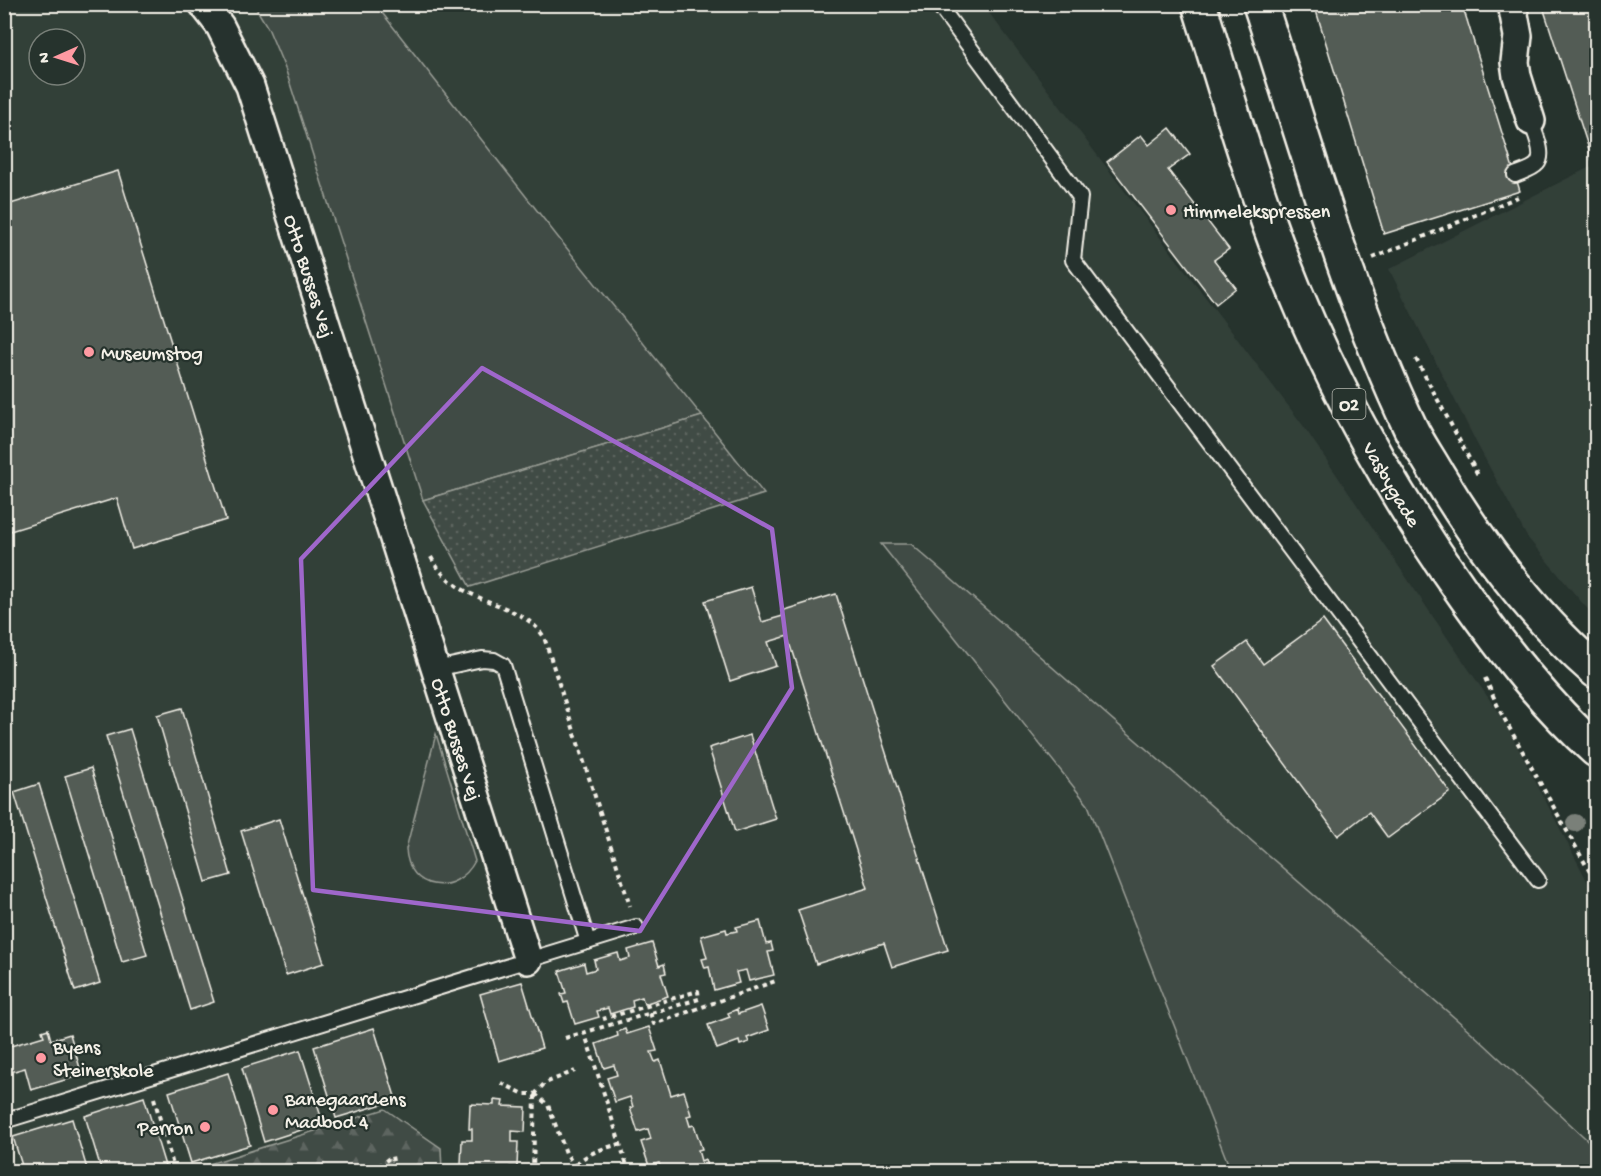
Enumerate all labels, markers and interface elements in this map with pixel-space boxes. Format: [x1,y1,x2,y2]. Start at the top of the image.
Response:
north arrow [27,27,87,87]
text: N [36,51,55,63]
place label: Himmelekspressen [1183,202,1331,225]
marker: Himmelekspressen [1164,203,1178,217]
street label: Otto Busses Vej [277,213,337,341]
place label: Museumstog [101,344,203,367]
marker: Museumstog [82,345,96,359]
road number: O2 [1332,389,1366,419]
street label: Vasbygade [1355,438,1424,533]
street label: Otto Busses Vej [424,676,485,804]
place label: Byens Steinerskole [52,1038,154,1084]
marker: Byens Steinerskole [34,1051,48,1065]
place label: Banegaardens Madbod 4 [284,1090,406,1136]
marker: Banegaardens Madbod 4 [266,1103,280,1117]
place label: Perron [137,1119,193,1142]
marker: Perron [198,1120,212,1134]

